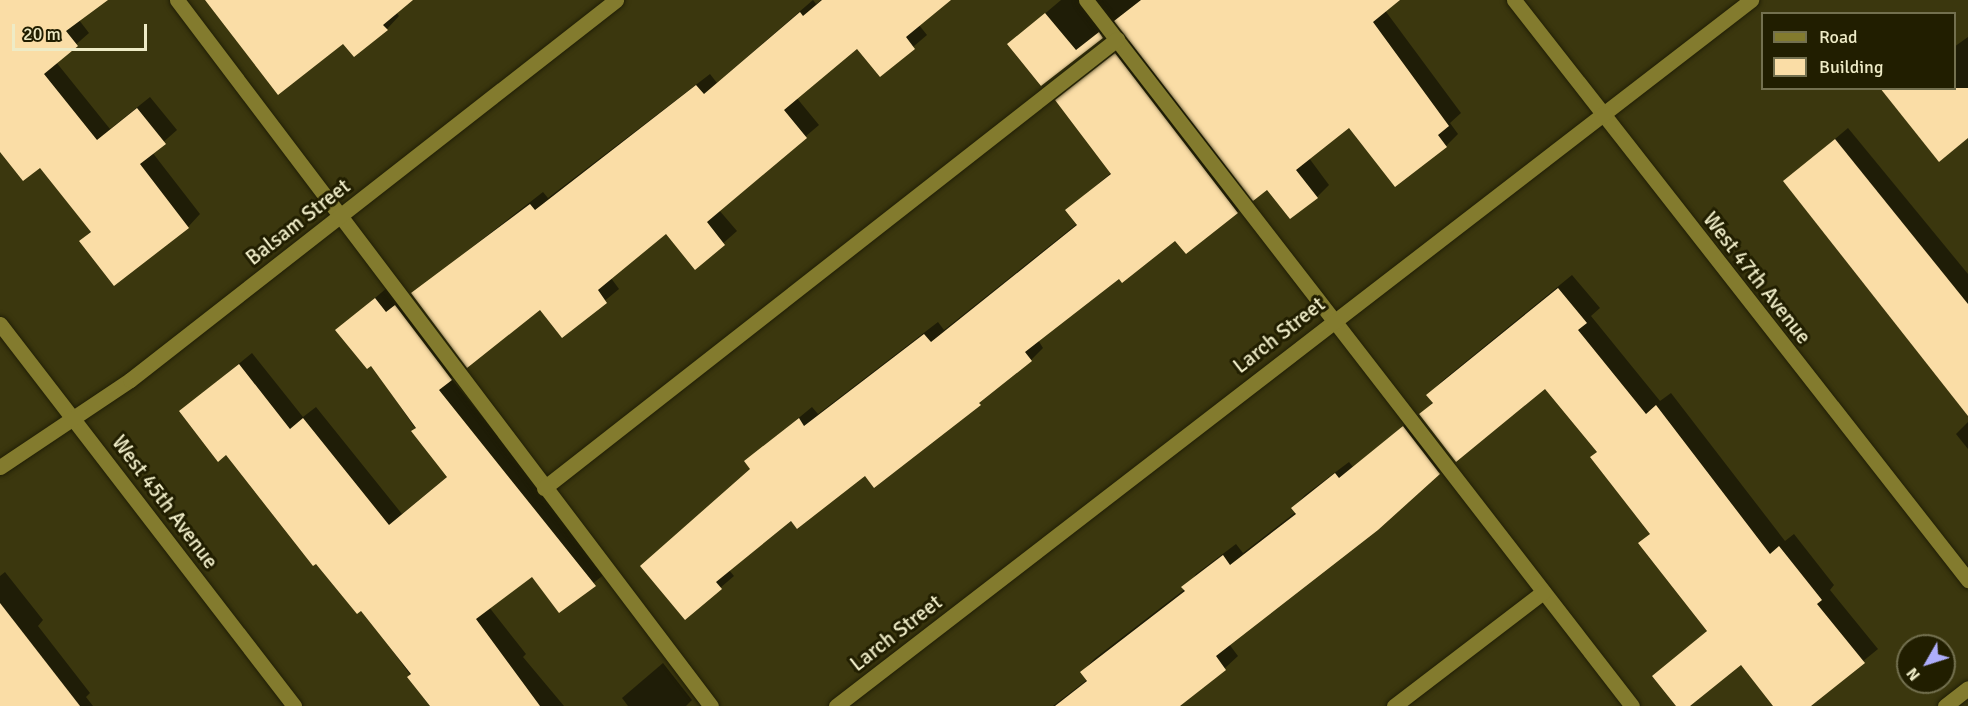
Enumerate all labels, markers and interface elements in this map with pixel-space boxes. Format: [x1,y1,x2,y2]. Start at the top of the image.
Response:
scale bar [15,12,150,50]
legend [1761,12,1956,90]
text: 20 m [23,23,61,45]
text: Road [1819,26,1858,48]
text: Building [1819,56,1883,78]
street label: Balsam Street [241,173,355,271]
street label: West 47th Avenue [1698,207,1816,349]
street label: Larch Street [1228,291,1330,379]
street label: West 45th Avenue [107,430,223,574]
street label: Larch Street [845,589,947,677]
north arrow [1896,634,1956,694]
text: N [1902,663,1925,685]

